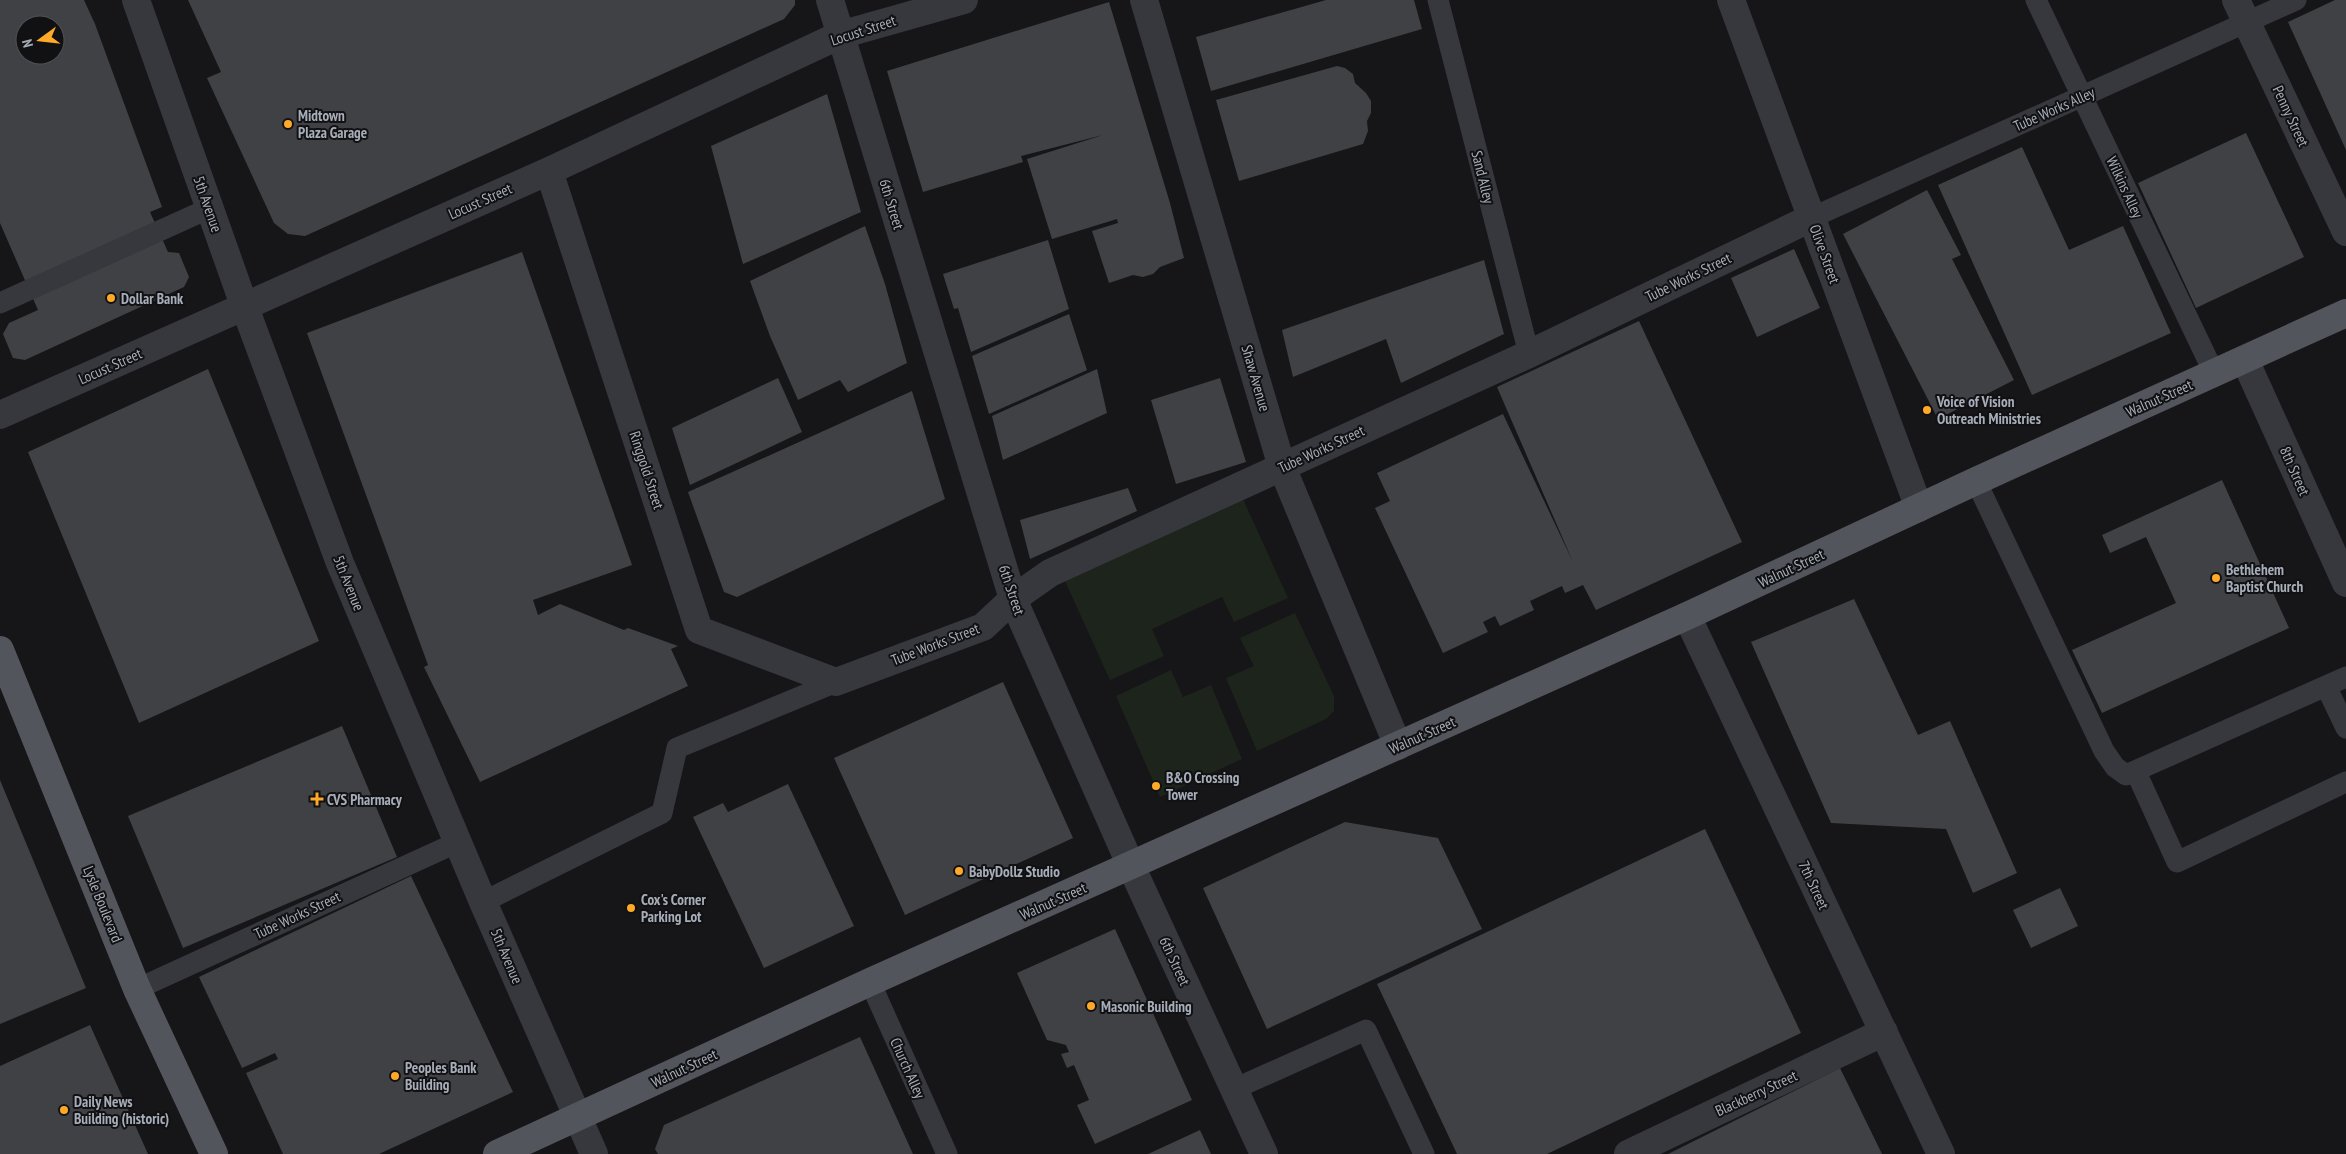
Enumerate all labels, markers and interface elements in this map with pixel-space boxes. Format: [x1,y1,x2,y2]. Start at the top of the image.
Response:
street label: Locust Street [828,11,898,49]
north arrow [15,15,65,65]
text: N [18,37,37,49]
street label: Tube Works Alley [2010,82,2098,135]
street label: Penny Street [2269,82,2313,150]
place label: Midtown Plaza Garage [298,106,367,142]
marker: Midtown Plaza Garage [282,118,294,130]
street label: Sand Alley [1467,149,1499,206]
street label: Wilkins Alley [2102,153,2148,221]
street label: 5th Avenue [190,173,226,235]
street label: 6th Street [875,176,909,232]
street label: Locust Street [445,179,515,223]
street label: Olive Street [1806,222,1844,286]
street label: Tube Works Street [1642,248,1734,306]
place label: Dollar Bank [121,289,184,308]
marker: Dollar Bank [105,292,117,304]
street label: Shaw Avenue [1237,343,1275,413]
street label: Locust Street [75,344,145,388]
street label: Walnut Street [2123,375,2195,421]
place label: Voice of Vision Outreach Ministries [1936,392,2041,428]
marker: Voice of Vision Outreach Ministries [1921,404,1933,416]
street label: Tube Works Street [1275,421,1367,477]
street label: Ringgold Street [625,429,669,511]
street label: 8th Street [2276,444,2314,498]
street label: Walnut Street [1755,544,1827,592]
street label: 5th Avenue [329,552,369,614]
place label: Bethlehem Baptist Church [2226,560,2303,596]
street label: 6th Street [995,562,1029,618]
marker: Bethlehem Baptist Church [2210,572,2222,584]
street label: Tube Works Street [888,618,982,670]
street label: Walnut Street [1386,712,1458,758]
place label: B&O Crossing Tower [1166,768,1240,804]
marker: B&O Crossing Tower [1150,780,1162,792]
place label: CVS Pharmacy [327,790,403,809]
marker: CVS Pharmacy [311,793,323,805]
street label: 7th Street [1794,858,1834,912]
place label: BabyDollz Studio [969,862,1060,881]
street label: Lysle Boulevard [79,863,127,945]
marker: BabyDollz Studio [953,865,965,877]
street label: Walnut Street [1017,878,1089,924]
street label: Tube Works Street [251,887,343,943]
place label: Cox's Corner Parking Lot [641,890,706,926]
marker: Cox's Corner Parking Lot [625,902,637,914]
street label: 5th Avenue [487,926,527,986]
street label: 6th Street [1155,934,1195,988]
place label: Masonic Building [1101,997,1192,1016]
marker: Masonic Building [1085,1000,1097,1012]
street label: Church Alley [886,1035,930,1102]
street label: Walnut Street [648,1044,720,1092]
place label: Peoples Bank Building [405,1058,477,1094]
street label: Blackberry Street [1712,1066,1800,1120]
marker: Peoples Bank Building [389,1070,401,1082]
place label: Daily News Building (historic) [74,1092,169,1128]
marker: Daily News Building (historic) [58,1104,70,1116]

